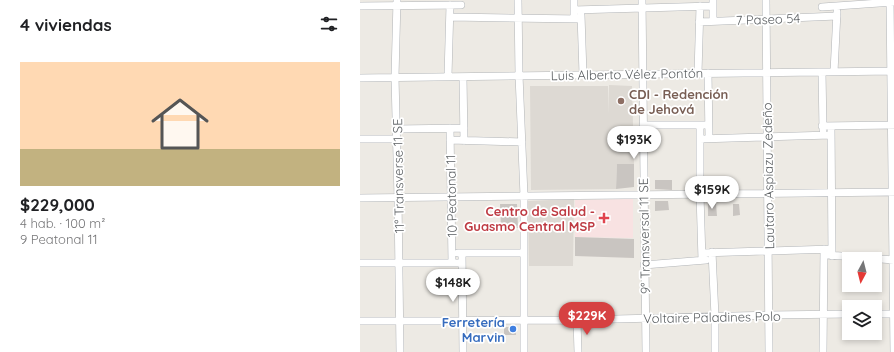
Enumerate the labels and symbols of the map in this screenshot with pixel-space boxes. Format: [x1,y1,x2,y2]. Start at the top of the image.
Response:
street label: 7 Paseo 54 [735,10,801,28]
street label: Luis Alberto Vélez Pontón [551,65,703,83]
place label: CDI - Redención de Jehová [629,86,728,117]
marker: CDI - Redención de Jehová [616,96,626,106]
street label: Lautaro Aspiazu Zedeño [759,102,777,250]
street label: 11° Transverse 11 SE [389,118,407,234]
pin: $193K [606,126,662,160]
street label: 10 Peatonal 11 [442,154,460,238]
pin: $159K [684,176,740,210]
street label: 9° Transversal 11 SE [635,178,653,294]
place label: Centro de Salud - Guasmo Central MSP [464,203,595,234]
marker: Centro de Salud - Guasmo Central MSP [598,212,610,224]
north arrow [842,252,882,292]
pin: $148K [425,269,481,303]
pin: $229K [559,302,615,336]
street label: Voltaire Paladines Polo [643,308,781,326]
place label: Ferretería Marvin [442,314,505,345]
marker: Ferretería Marvin [508,324,518,334]

